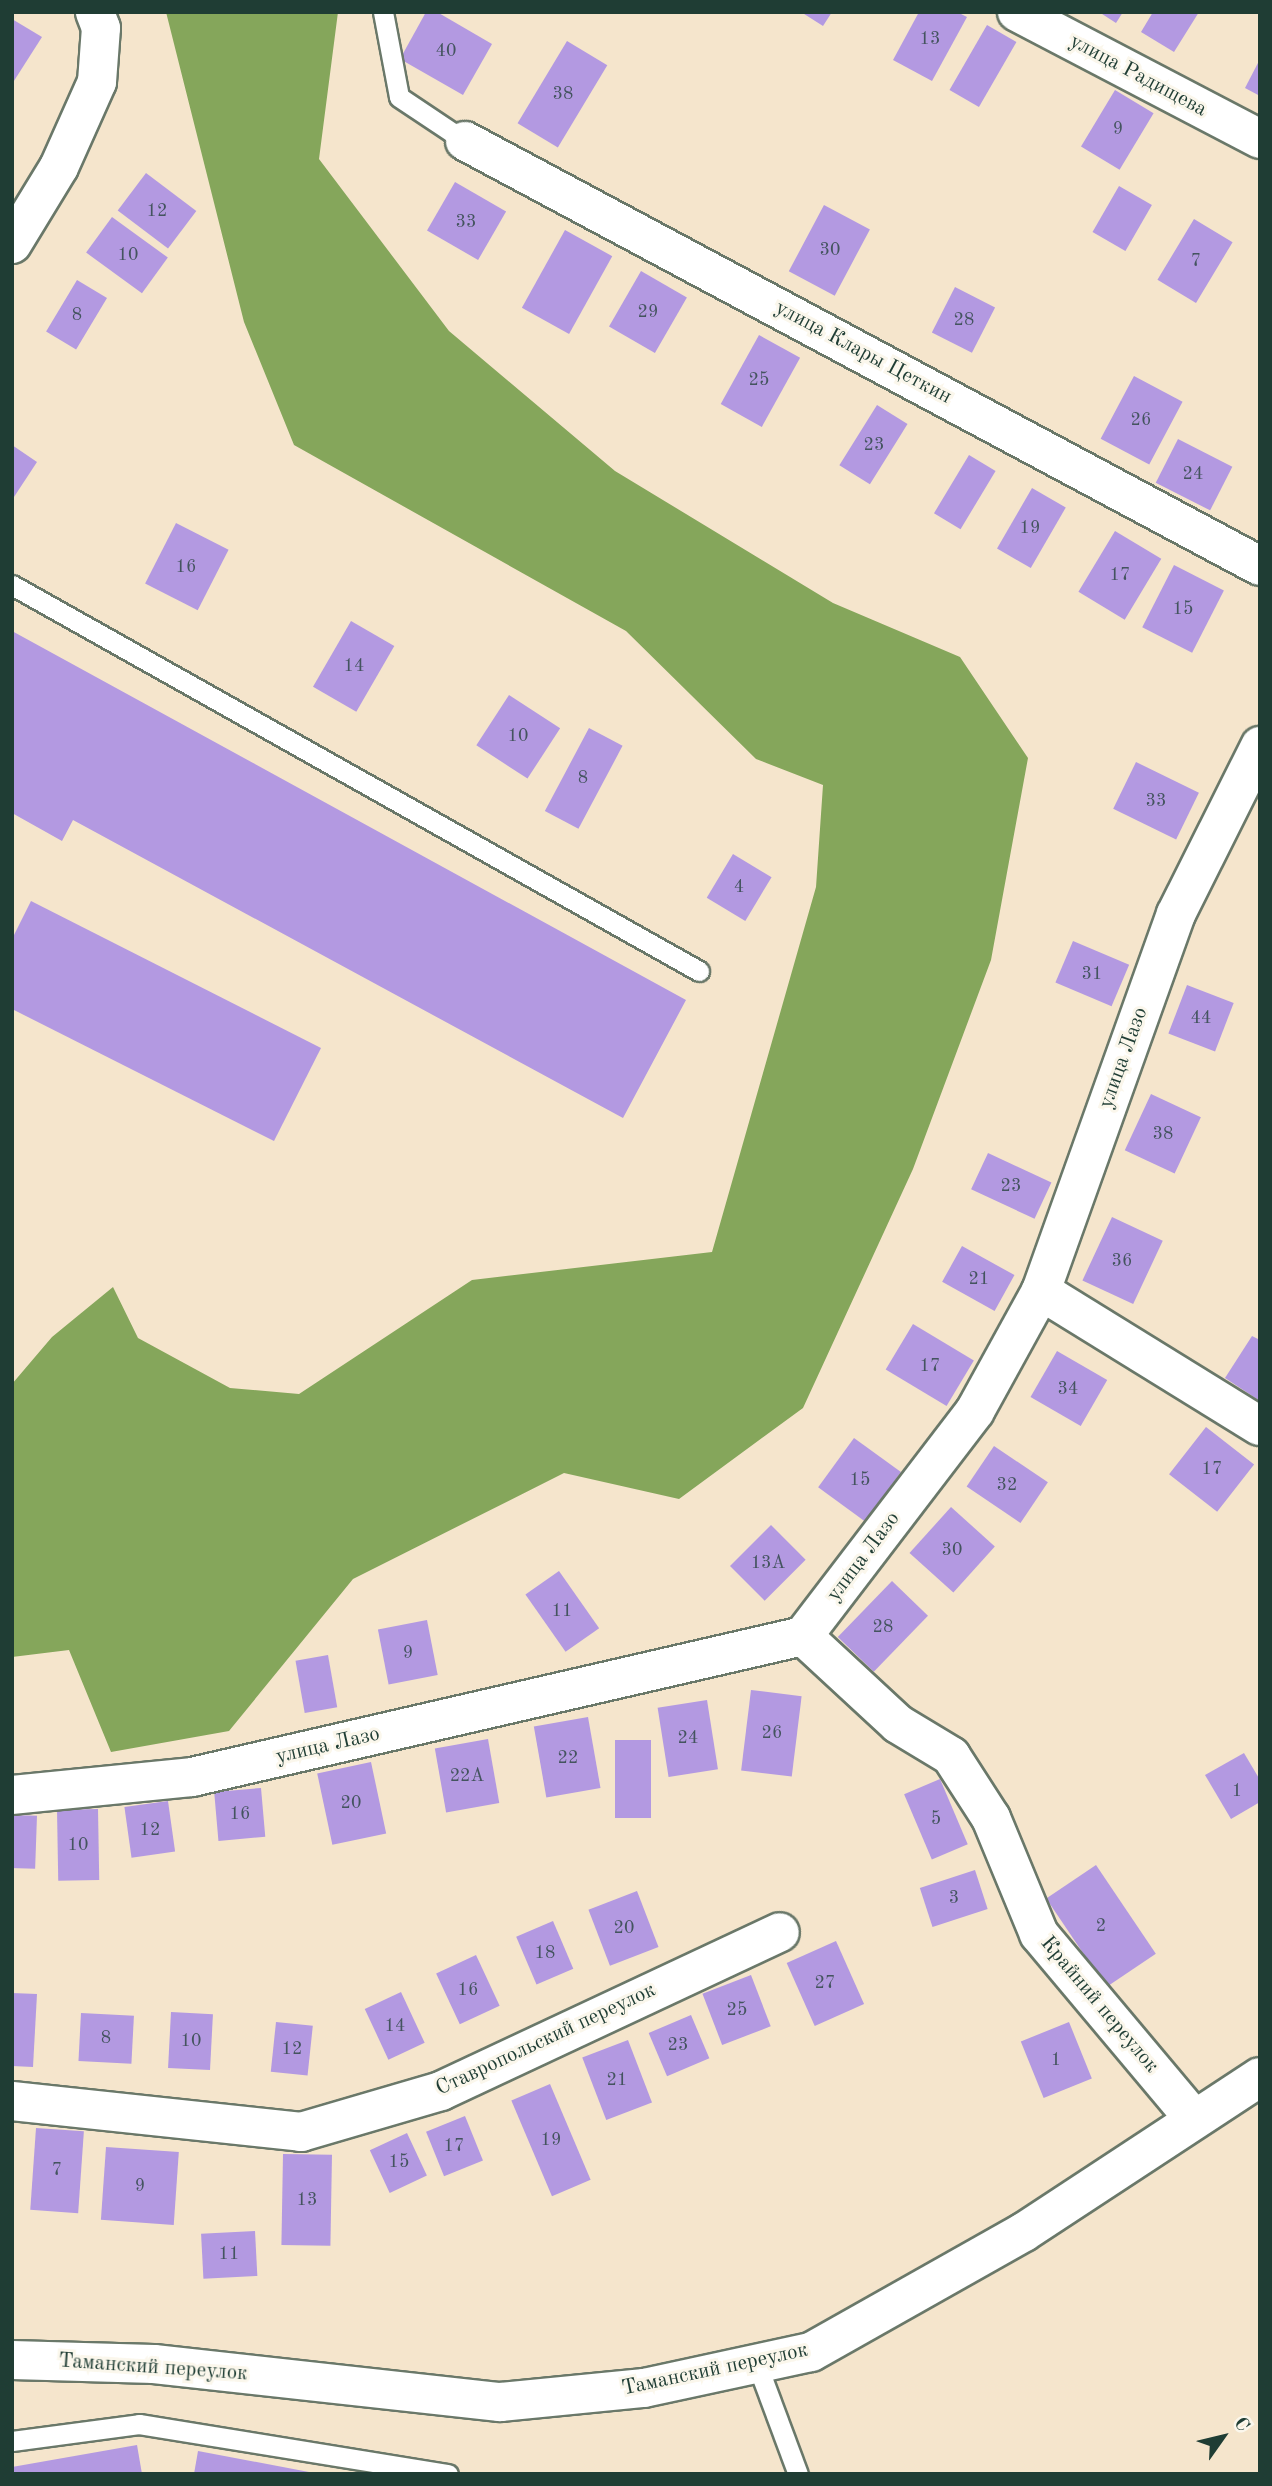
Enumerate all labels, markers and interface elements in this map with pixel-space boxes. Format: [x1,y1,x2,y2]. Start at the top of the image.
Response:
house number: 13 [920,28,940,50]
street label: улица Радищева [1065,29,1211,123]
house number: 40 [436,40,456,62]
house number: 38 [553,83,573,105]
house number: 9 [1113,118,1123,140]
house number: 12 [147,200,167,222]
house number: 33 [456,211,476,233]
house number: 30 [820,239,840,261]
house number: 10 [118,244,138,266]
house number: 7 [1191,250,1201,272]
street label: улица Клары Цеткин [770,296,956,410]
house number: 29 [638,301,658,323]
house number: 8 [72,304,82,326]
house number: 28 [954,309,974,331]
house number: 25 [749,369,769,391]
house number: 26 [1131,409,1151,431]
house number: 23 [864,434,884,456]
house number: 24 [1183,463,1203,485]
house number: 19 [1020,517,1040,539]
house number: 16 [176,556,196,578]
house number: 17 [1110,564,1130,586]
house number: 15 [1173,598,1193,620]
house number: 14 [344,655,364,677]
house number: 10 [508,725,528,747]
house number: 8 [578,767,588,789]
house number: 33 [1146,790,1166,812]
house number: 4 [734,876,744,898]
house number: 31 [1082,963,1102,985]
street label: улица Лазо [1094,1004,1154,1112]
house number: 44 [1191,1007,1211,1029]
house number: 38 [1153,1123,1173,1145]
house number: 23 [1001,1175,1021,1197]
house number: 36 [1112,1250,1132,1272]
house number: 21 [969,1268,989,1290]
house number: 17 [920,1355,940,1377]
house number: 34 [1058,1378,1078,1400]
house number: 17 [1202,1458,1222,1480]
house number: 15 [850,1469,870,1491]
house number: 32 [997,1474,1017,1496]
street label: улица Лазо [822,1507,906,1607]
house number: 30 [942,1539,962,1561]
house number: 13А [751,1552,785,1574]
house number: 11 [552,1600,572,1622]
house number: 28 [873,1616,893,1638]
house number: 9 [403,1642,413,1664]
street label: улица Лазо [274,1722,382,1770]
house number: 26 [762,1722,782,1744]
house number: 24 [678,1727,698,1749]
house number: 22 [558,1747,578,1769]
house number: 22А [450,1765,484,1787]
house number: 1 [1232,1780,1242,1802]
house number: 20 [341,1792,361,1814]
house number: 16 [230,1803,250,1825]
house number: 5 [931,1808,941,1830]
house number: 12 [140,1819,160,1841]
house number: 10 [68,1834,88,1856]
house number: 3 [949,1887,959,1909]
house number: 2 [1096,1915,1106,1937]
house number: 20 [614,1917,634,1939]
street label: Крайний переулок [1034,1931,1164,2079]
house number: 18 [535,1942,555,1964]
house number: 27 [815,1972,835,1994]
street label: Ставропольский переулок [432,1978,660,2102]
house number: 16 [458,1979,478,2001]
house number: 25 [727,1999,747,2021]
house number: 14 [385,2015,405,2037]
house number: 8 [101,2027,111,2049]
house number: 10 [181,2030,201,2052]
house number: 23 [668,2034,688,2056]
house number: 12 [282,2038,302,2060]
house number: 1 [1051,2049,1061,2071]
house number: 21 [607,2069,627,2091]
house number: 19 [541,2129,561,2151]
house number: 17 [444,2135,464,2157]
house number: 15 [389,2151,409,2173]
house number: 7 [52,2159,62,2181]
house number: 9 [135,2175,145,2197]
house number: 13 [297,2189,317,2211]
house number: 11 [219,2243,239,2265]
street label: Таманский переулок [620,2338,810,2402]
street label: Таманский переулок [58,2349,248,2387]
north arrow [1188,2402,1258,2472]
text: С [1229,2414,1252,2435]

